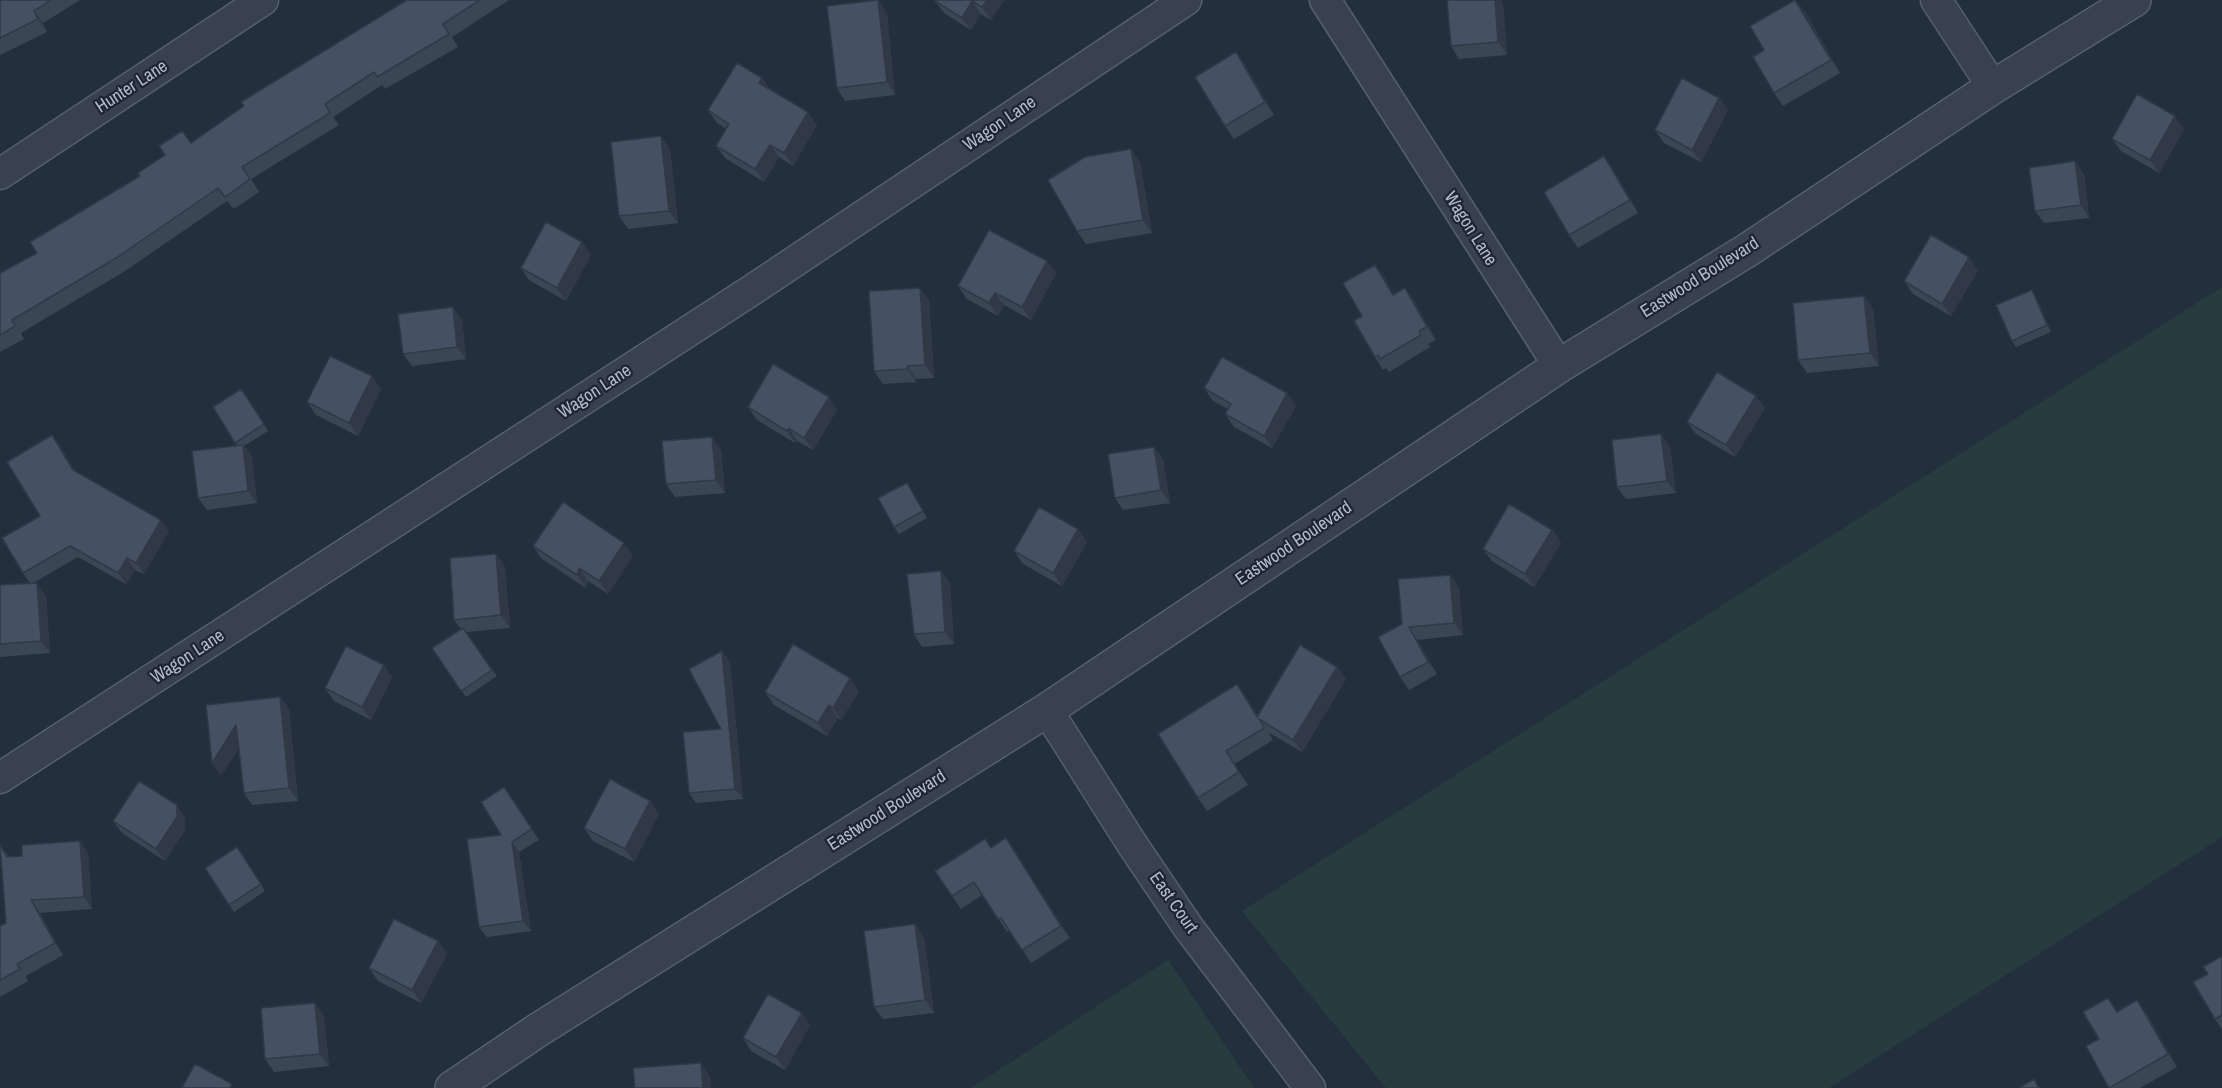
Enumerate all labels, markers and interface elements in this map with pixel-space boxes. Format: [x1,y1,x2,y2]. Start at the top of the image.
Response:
street label: Hunter Lane [92,56,172,118]
street label: Wagon Lane [959,92,1041,156]
street label: Wagon Lane [1439,188,1501,270]
street label: Eastwood Boulevard [1637,233,1763,323]
street label: Wagon Lane [554,360,636,424]
street label: Eastwood Boulevard [1232,497,1356,591]
street label: Wagon Lane [147,625,229,689]
street label: Eastwood Boulevard [824,766,950,856]
street label: East Court [1144,868,1202,938]

